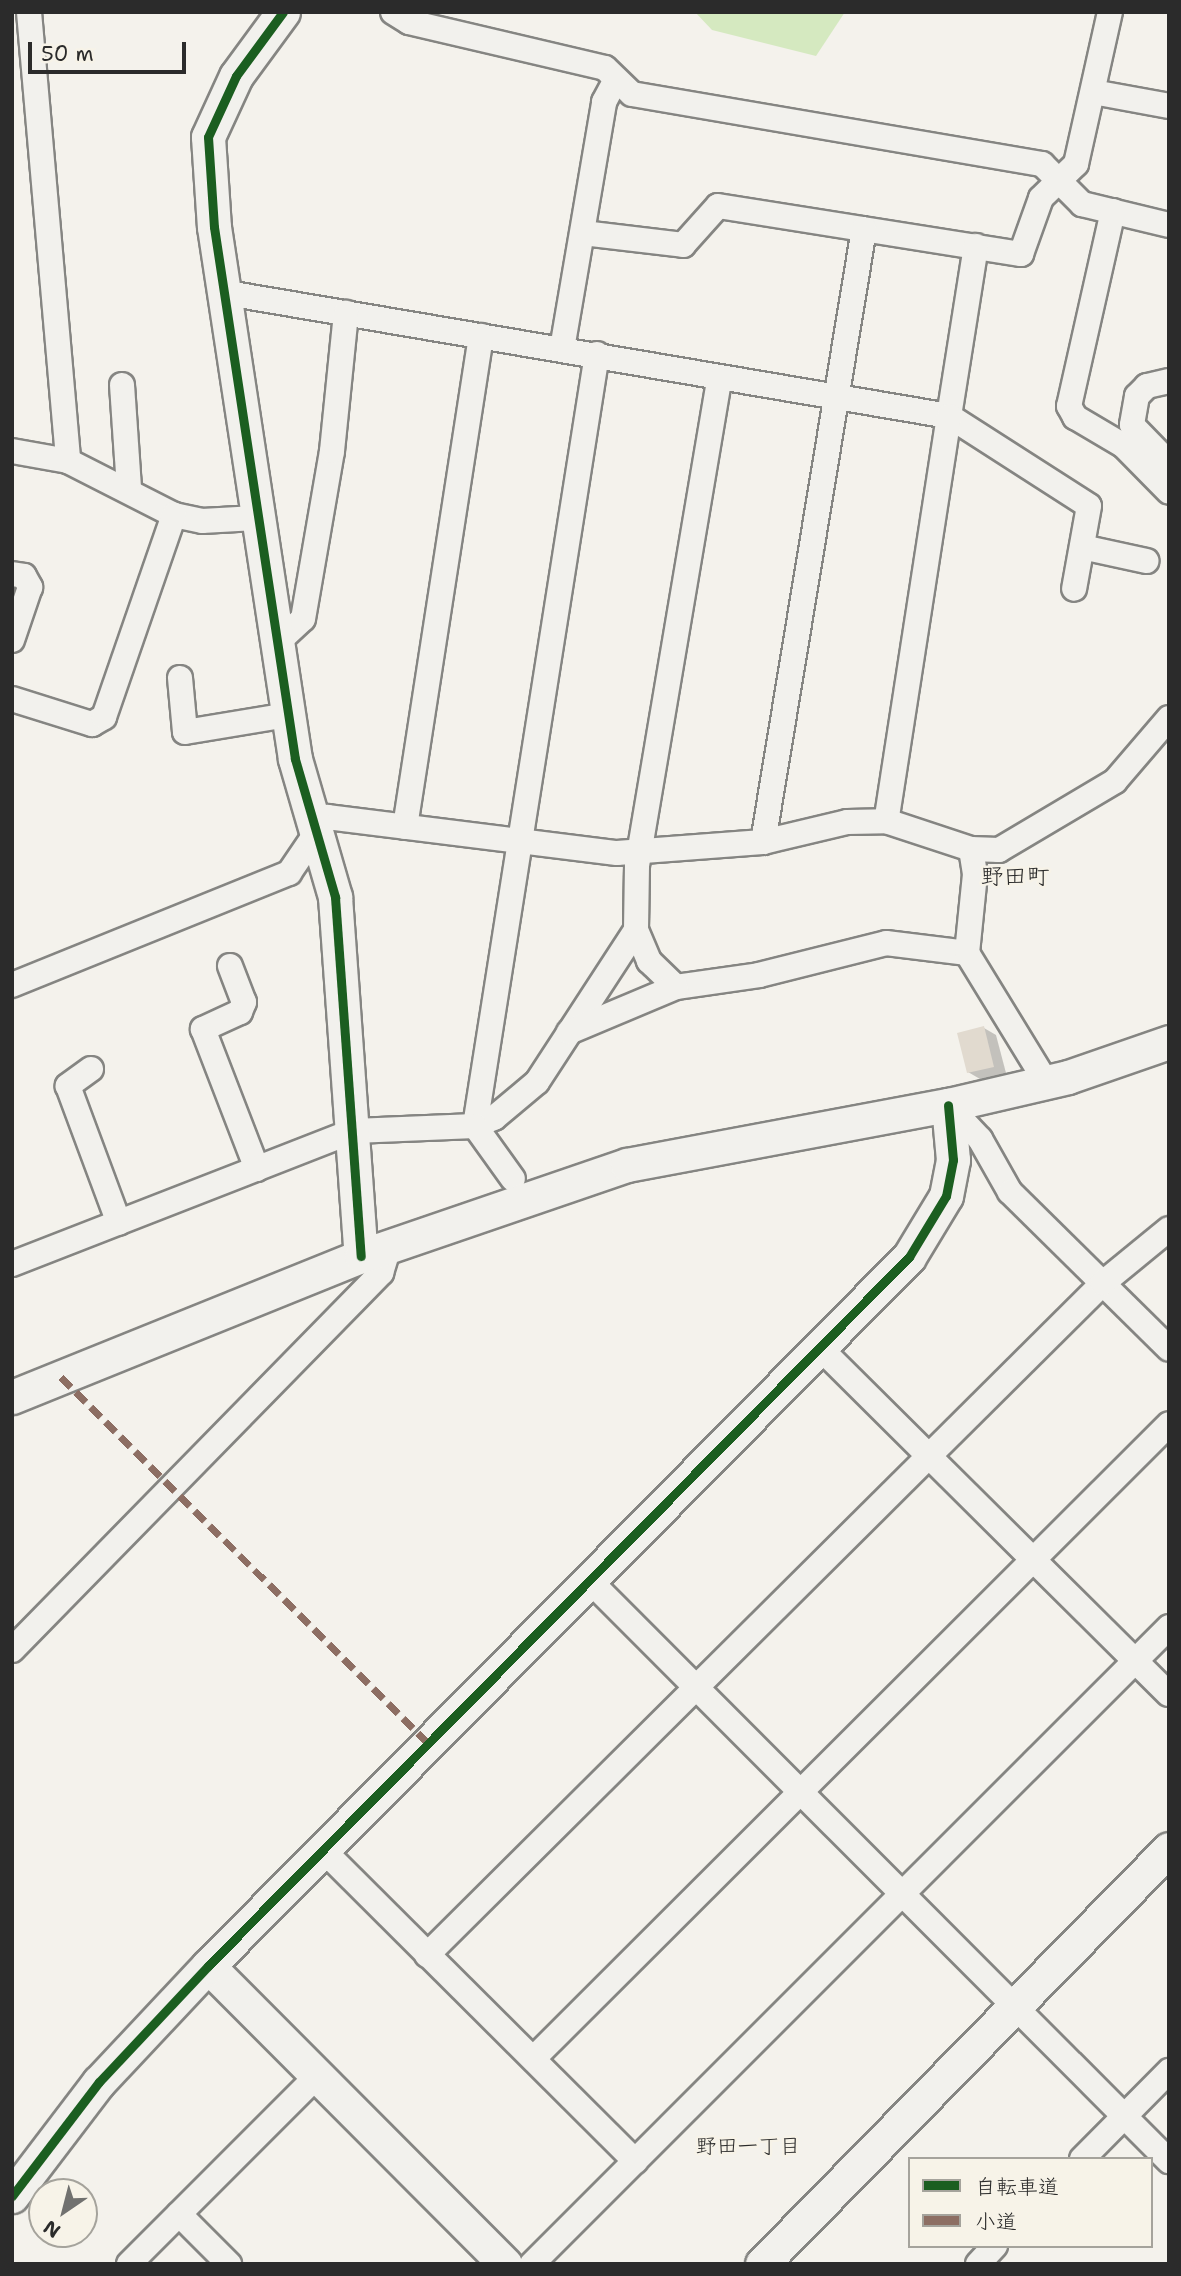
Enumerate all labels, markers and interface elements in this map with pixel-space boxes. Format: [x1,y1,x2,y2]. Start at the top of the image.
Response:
scale bar [32,28,189,72]
text: 50 m [41,40,94,68]
district label: 野田町 [981,862,1049,890]
district label: 野田一丁目 [696,2133,800,2159]
legend [908,2157,1153,2248]
text: 自転車道 [975,2173,1059,2201]
north arrow [28,2178,98,2248]
text: 小道 [975,2208,1017,2236]
text: N [38,2214,65,2244]

